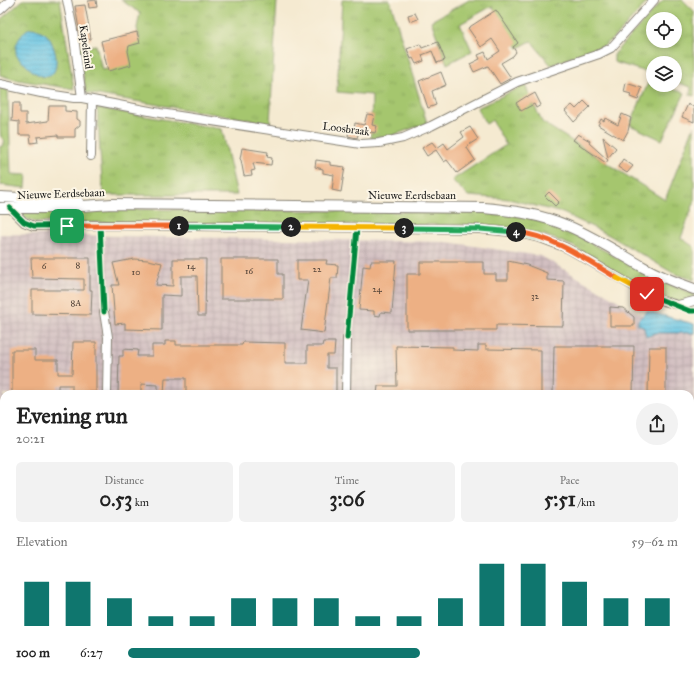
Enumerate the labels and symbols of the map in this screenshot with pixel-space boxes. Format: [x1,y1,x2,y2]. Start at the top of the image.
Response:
street label: Kapeleind [76,24,96,70]
street label: Loosbraak [322,120,371,138]
street label: Nieuwe Eerdsebaan [17,186,105,202]
street label: Nieuwe Eerdsebaan [368,189,456,202]
pin [50,209,84,243]
pin: 1 [169,216,189,236]
pin: 2 [281,217,301,237]
pin: 3 [394,218,414,238]
pin: 4 [506,222,526,242]
house number: 8 [76,259,81,270]
house number: 6 [42,260,47,271]
house number: 14 [187,260,196,271]
house number: 22 [313,263,322,274]
house number: 16 [245,265,253,276]
house number: 10 [132,266,140,277]
pin [630,277,664,311]
house number: 24 [372,283,383,294]
house number: 32 [531,290,540,301]
house number: 8A [71,297,81,308]

